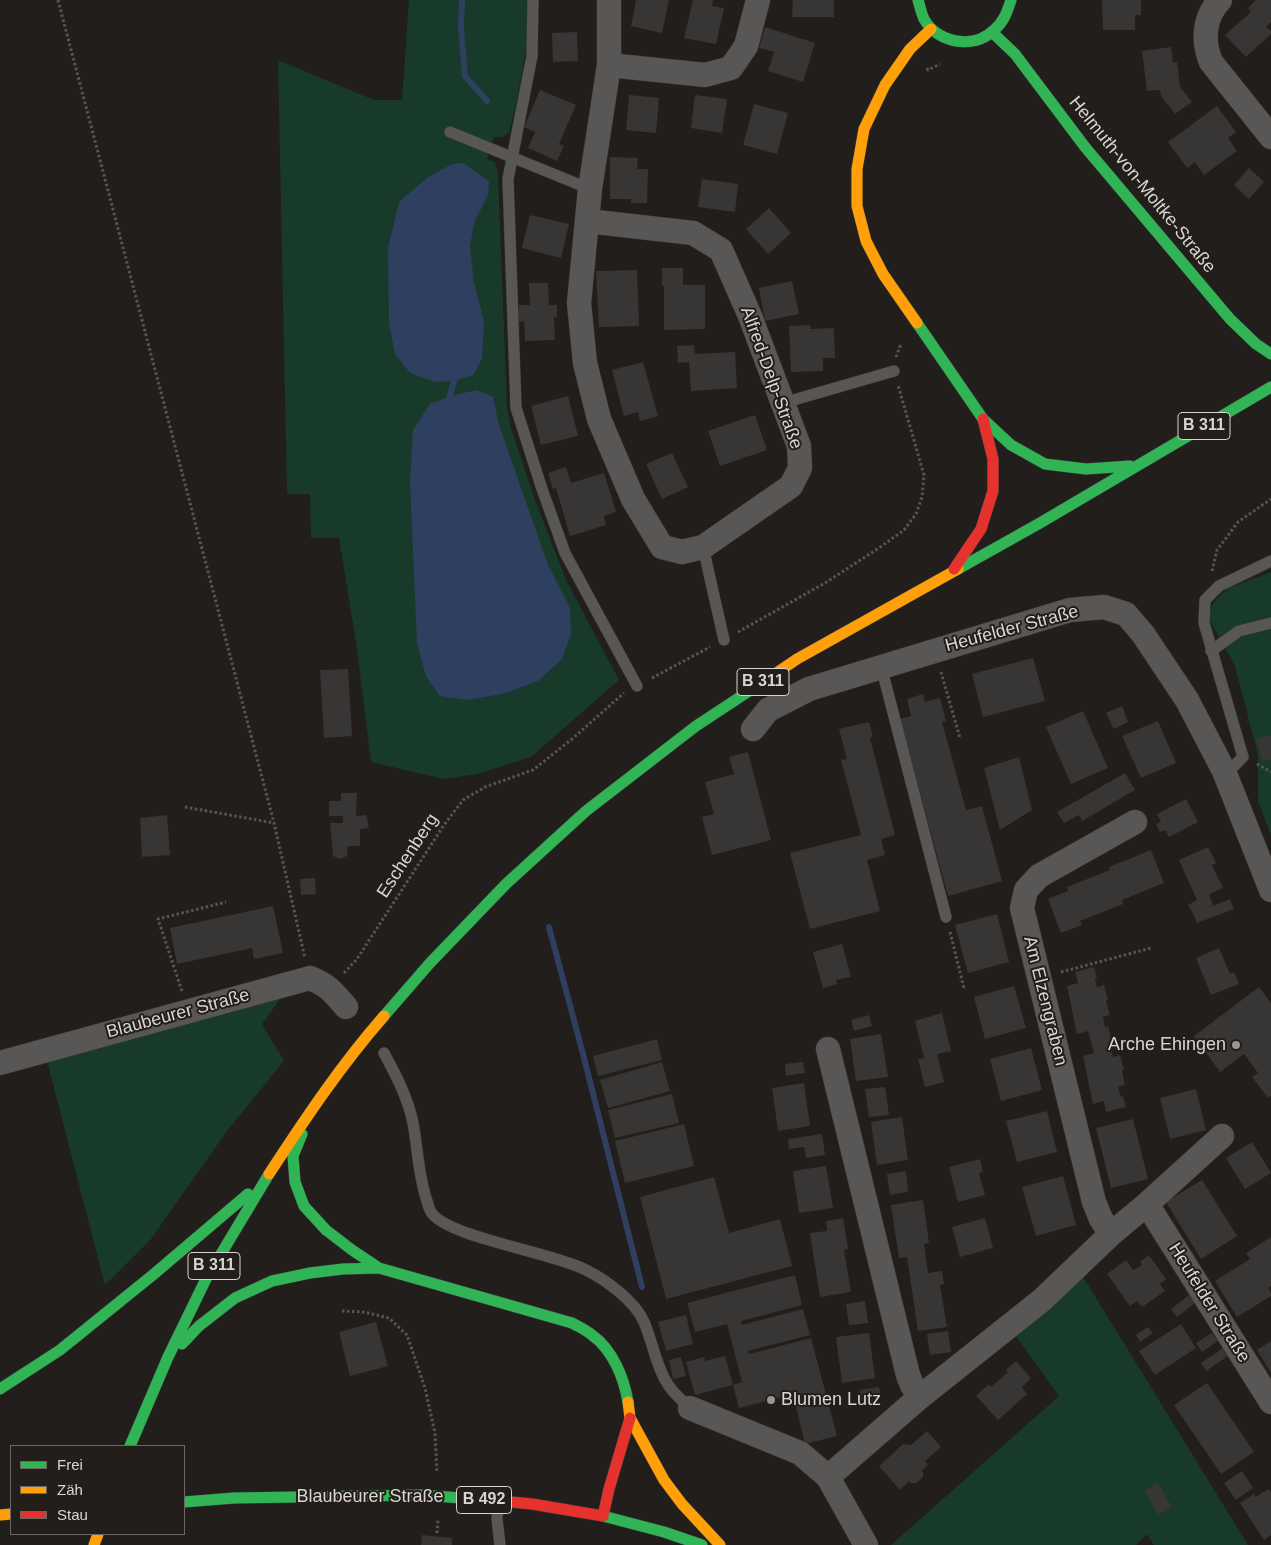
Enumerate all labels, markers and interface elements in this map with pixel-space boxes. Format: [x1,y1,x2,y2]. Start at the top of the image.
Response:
street label: Helmuth-von-Moltke-Straße [1064,92,1220,278]
street label: Alfred-Delp-Straße [735,304,807,452]
road number: B 311 [1178,412,1230,440]
street label: Heufelder Straße [943,601,1081,657]
road number: B 311 [737,669,789,696]
street label: Eschenberg [373,810,443,902]
street label: Am Elzengraben [1018,934,1072,1068]
street label: Blaubeurer Straße [104,985,252,1043]
place label: Arche Ehingen [1108,1034,1226,1056]
marker: Arche Ehingen [1230,1039,1242,1051]
street label: Heufelder Straße [1164,1239,1254,1367]
road number: B 311 [188,1252,240,1280]
place label: Blumen Lutz [781,1389,881,1411]
marker: Blumen Lutz [765,1394,777,1406]
legend [10,1445,185,1535]
text: Frei [57,1456,83,1473]
text: Zäh [57,1481,83,1498]
street label: Blaubeurer Straße [296,1486,444,1508]
road number: B 492 [456,1486,512,1514]
text: Stau [57,1506,88,1523]

